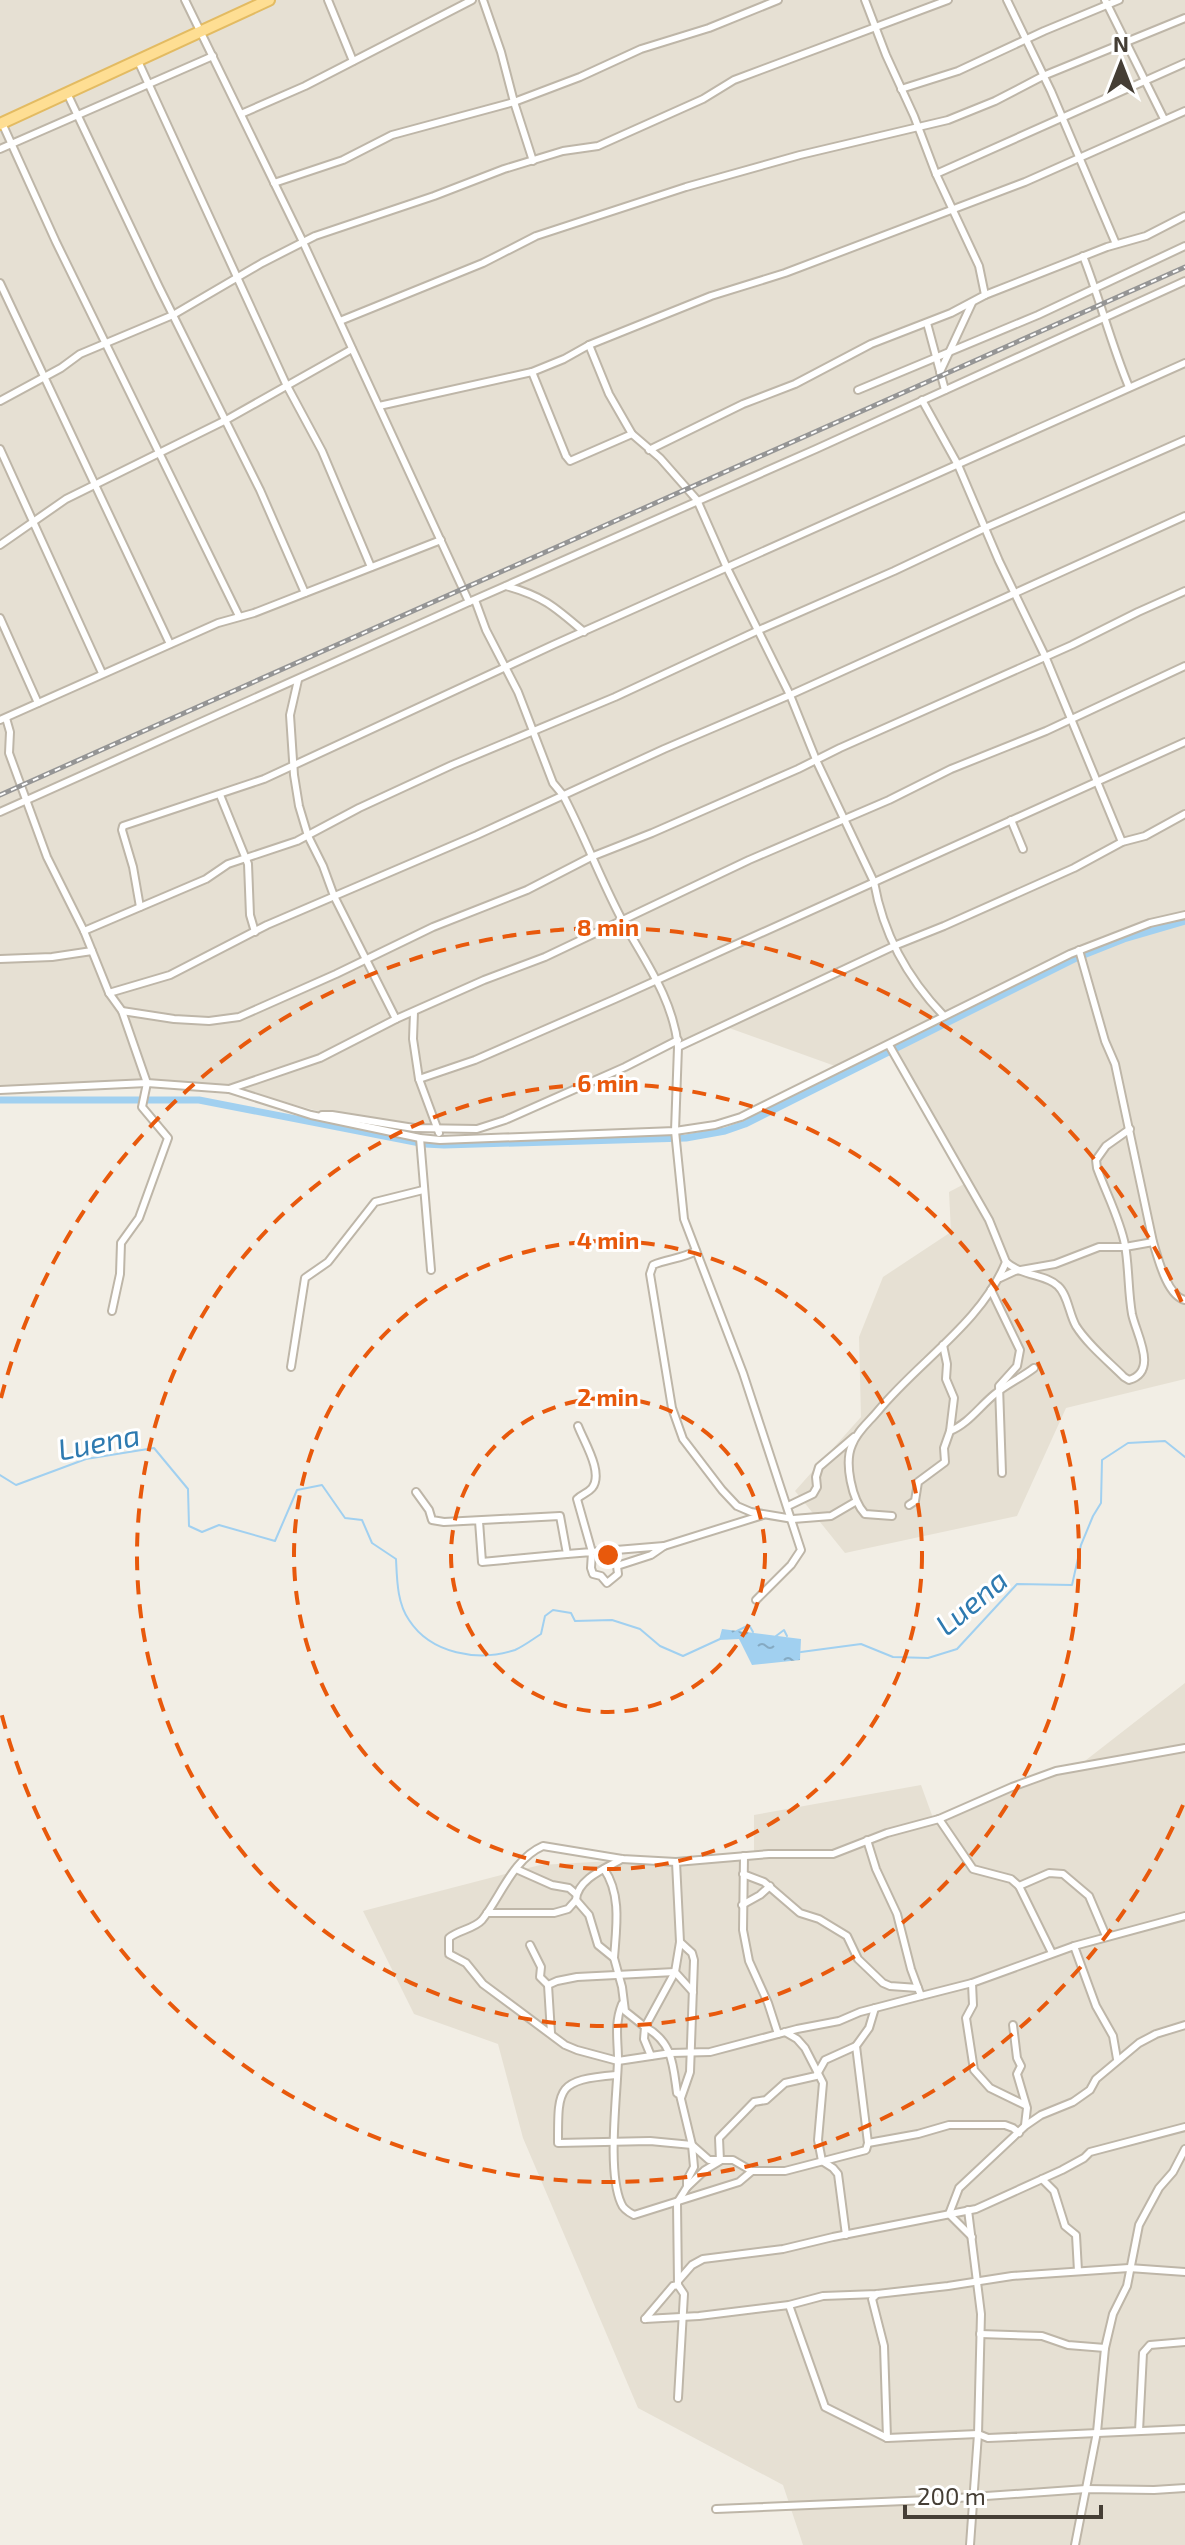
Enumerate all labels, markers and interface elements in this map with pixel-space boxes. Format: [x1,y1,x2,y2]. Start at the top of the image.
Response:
north arrow [1081,24,1161,104]
text: N [1113,30,1129,56]
text: 8 min [577,912,639,941]
text: 6 min [577,1068,639,1097]
text: 4 min [577,1225,639,1254]
text: 2 min [577,1382,639,1411]
water label: Luena [54,1415,143,1467]
centre of rings [594,1541,622,1569]
water label: Luena [927,1561,1014,1642]
scale bar [905,2469,1101,2519]
text: 200 m [917,2481,986,2510]

